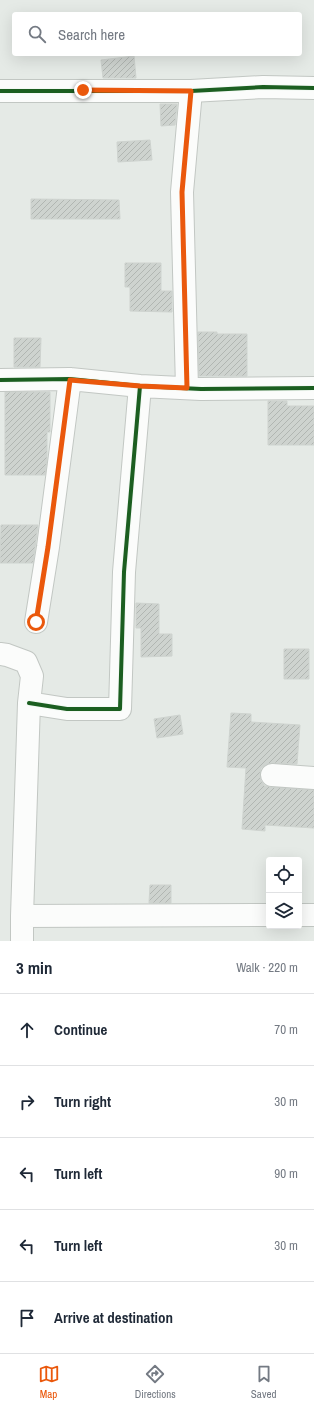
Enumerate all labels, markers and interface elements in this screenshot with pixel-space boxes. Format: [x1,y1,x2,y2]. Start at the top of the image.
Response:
search box [12,12,302,56]
icon: search [26,23,48,45]
text: Search here [58,24,125,45]
route end [74,81,92,99]
route start [27,613,45,631]
map controls [266,857,302,929]
button: locate [266,857,302,893]
button: layers [266,893,302,929]
text: 3 min [16,956,52,979]
text: Walk · 220 m [236,959,298,976]
icon: ahead [16,1019,38,1041]
text: Continue [54,1019,107,1040]
text: 70 m [274,1021,298,1038]
icon: right [16,1091,38,1113]
text: Turn right [54,1091,111,1112]
text: 30 m [274,1093,298,1110]
icon: left [16,1163,38,1185]
text: Turn left [54,1163,102,1184]
text: 90 m [274,1165,298,1182]
icon: left [16,1235,38,1257]
text: Turn left [54,1235,102,1256]
text: 30 m [274,1237,298,1254]
icon: arrive [16,1307,38,1329]
text: Arrive at destination [54,1307,173,1328]
tab: Map [38,1363,60,1401]
tab: Directions [135,1363,176,1401]
tab: Saved [251,1363,276,1401]

